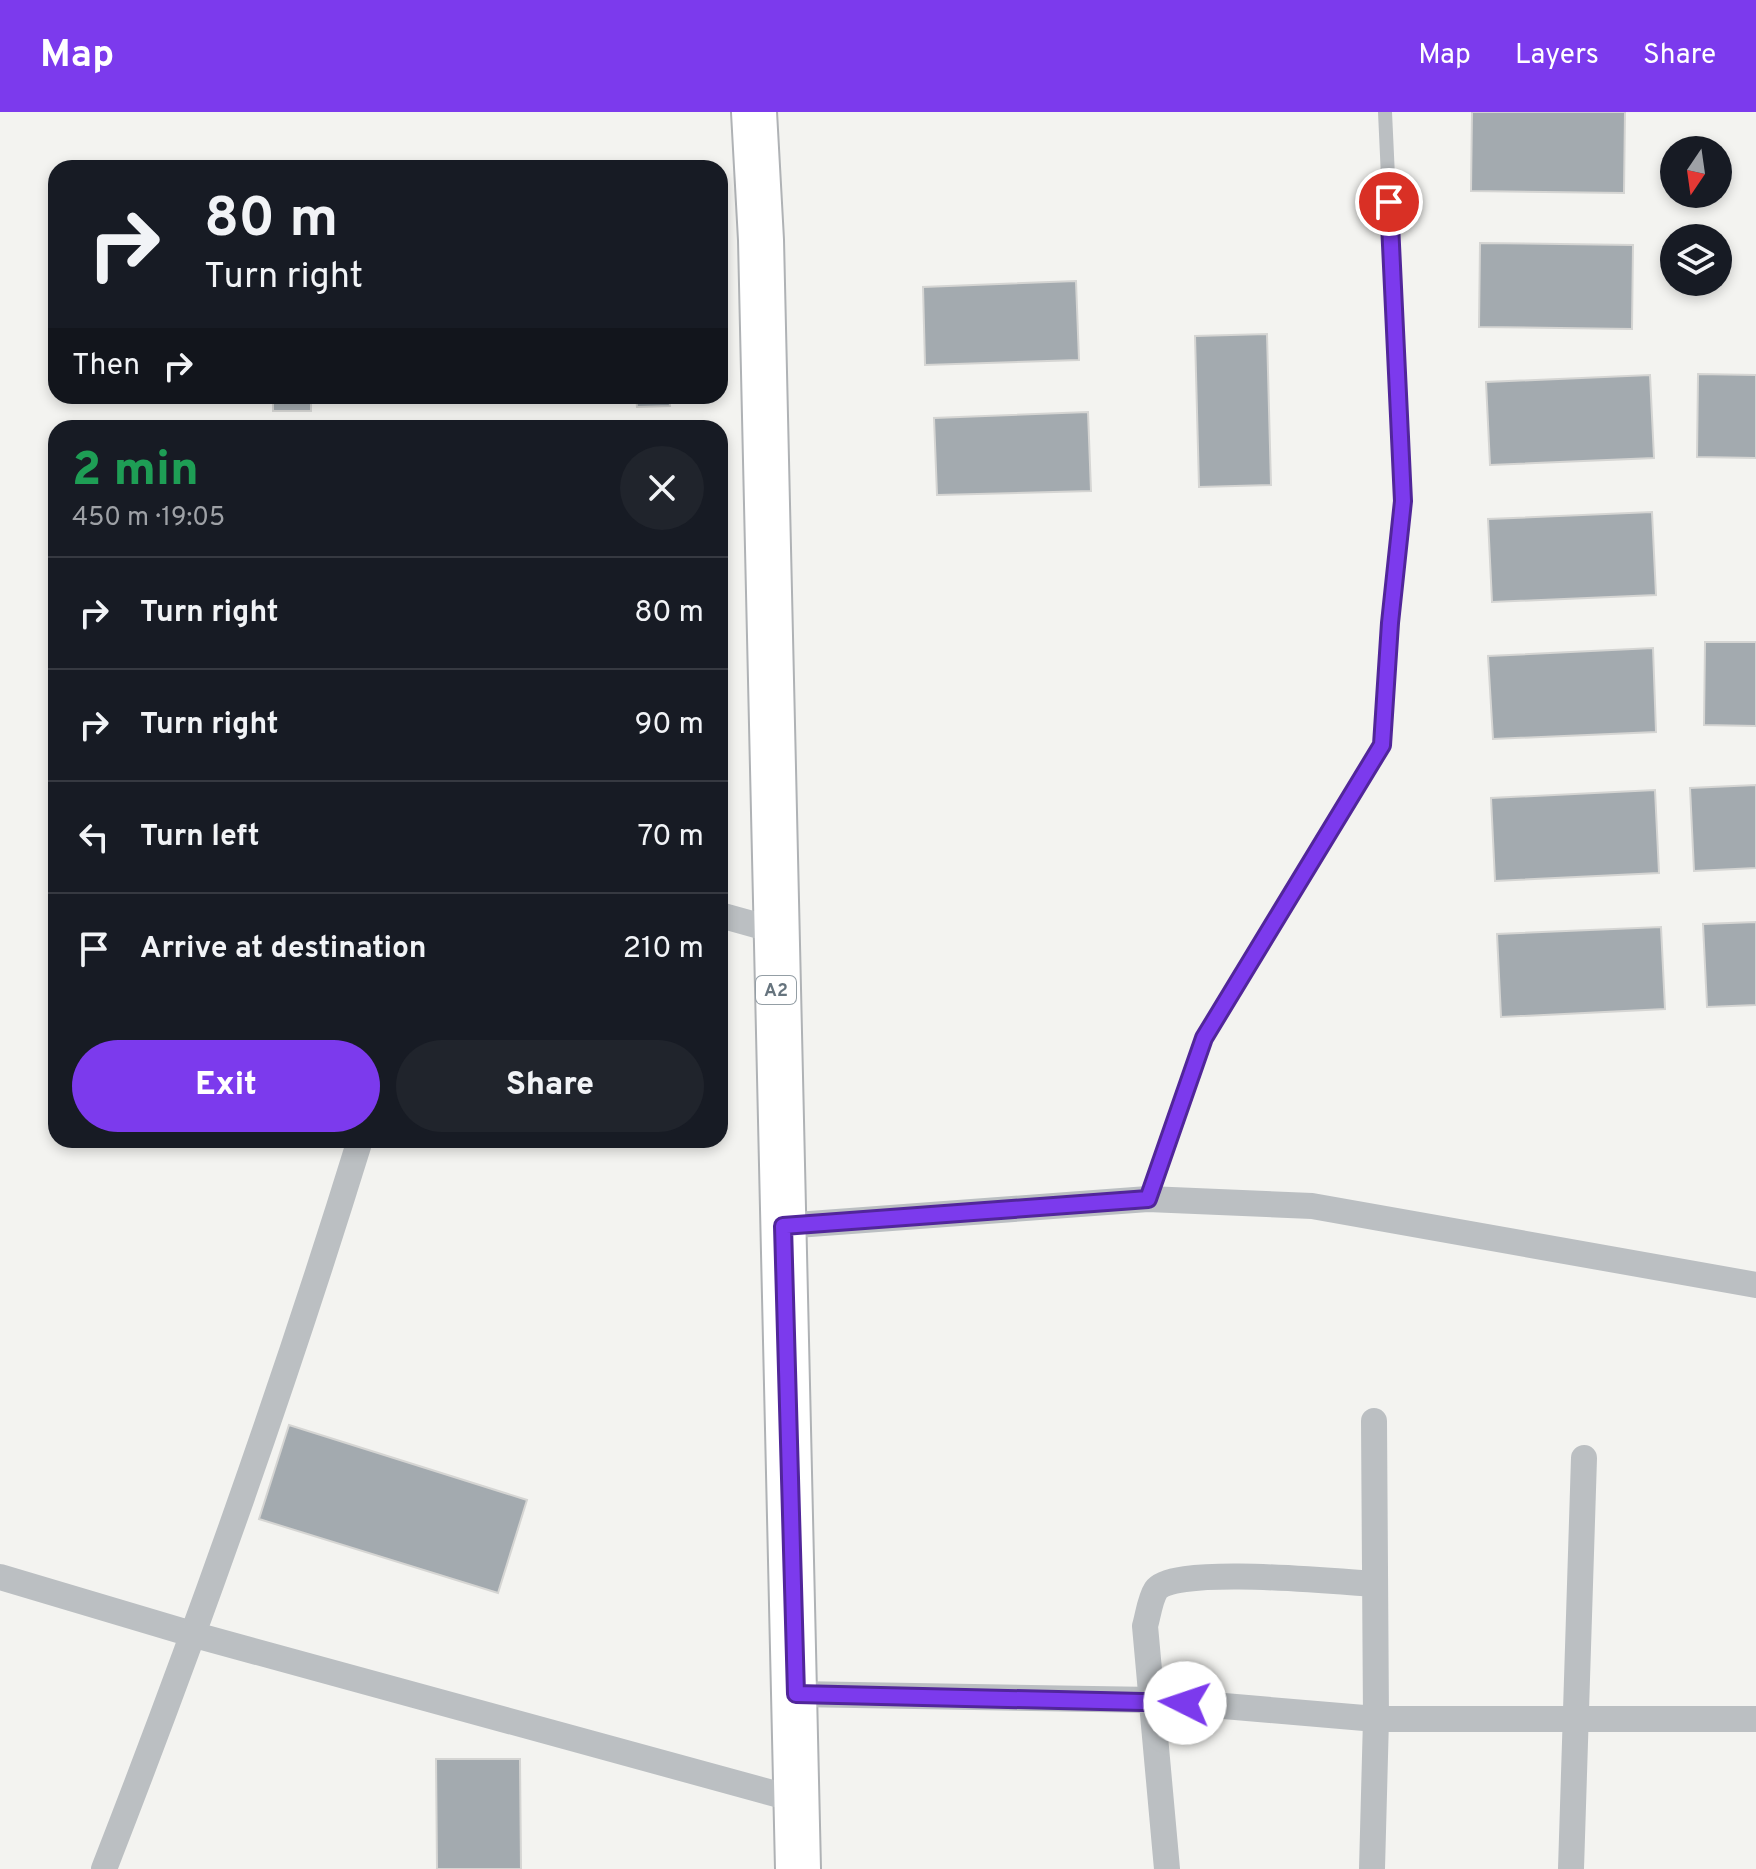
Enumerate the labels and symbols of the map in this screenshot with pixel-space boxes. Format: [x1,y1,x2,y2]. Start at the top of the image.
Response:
north arrow [1660,136,1732,208]
pin [1355,168,1423,236]
road number: A2 [756,976,796,1004]
position arrow [1143,1661,1227,1745]

